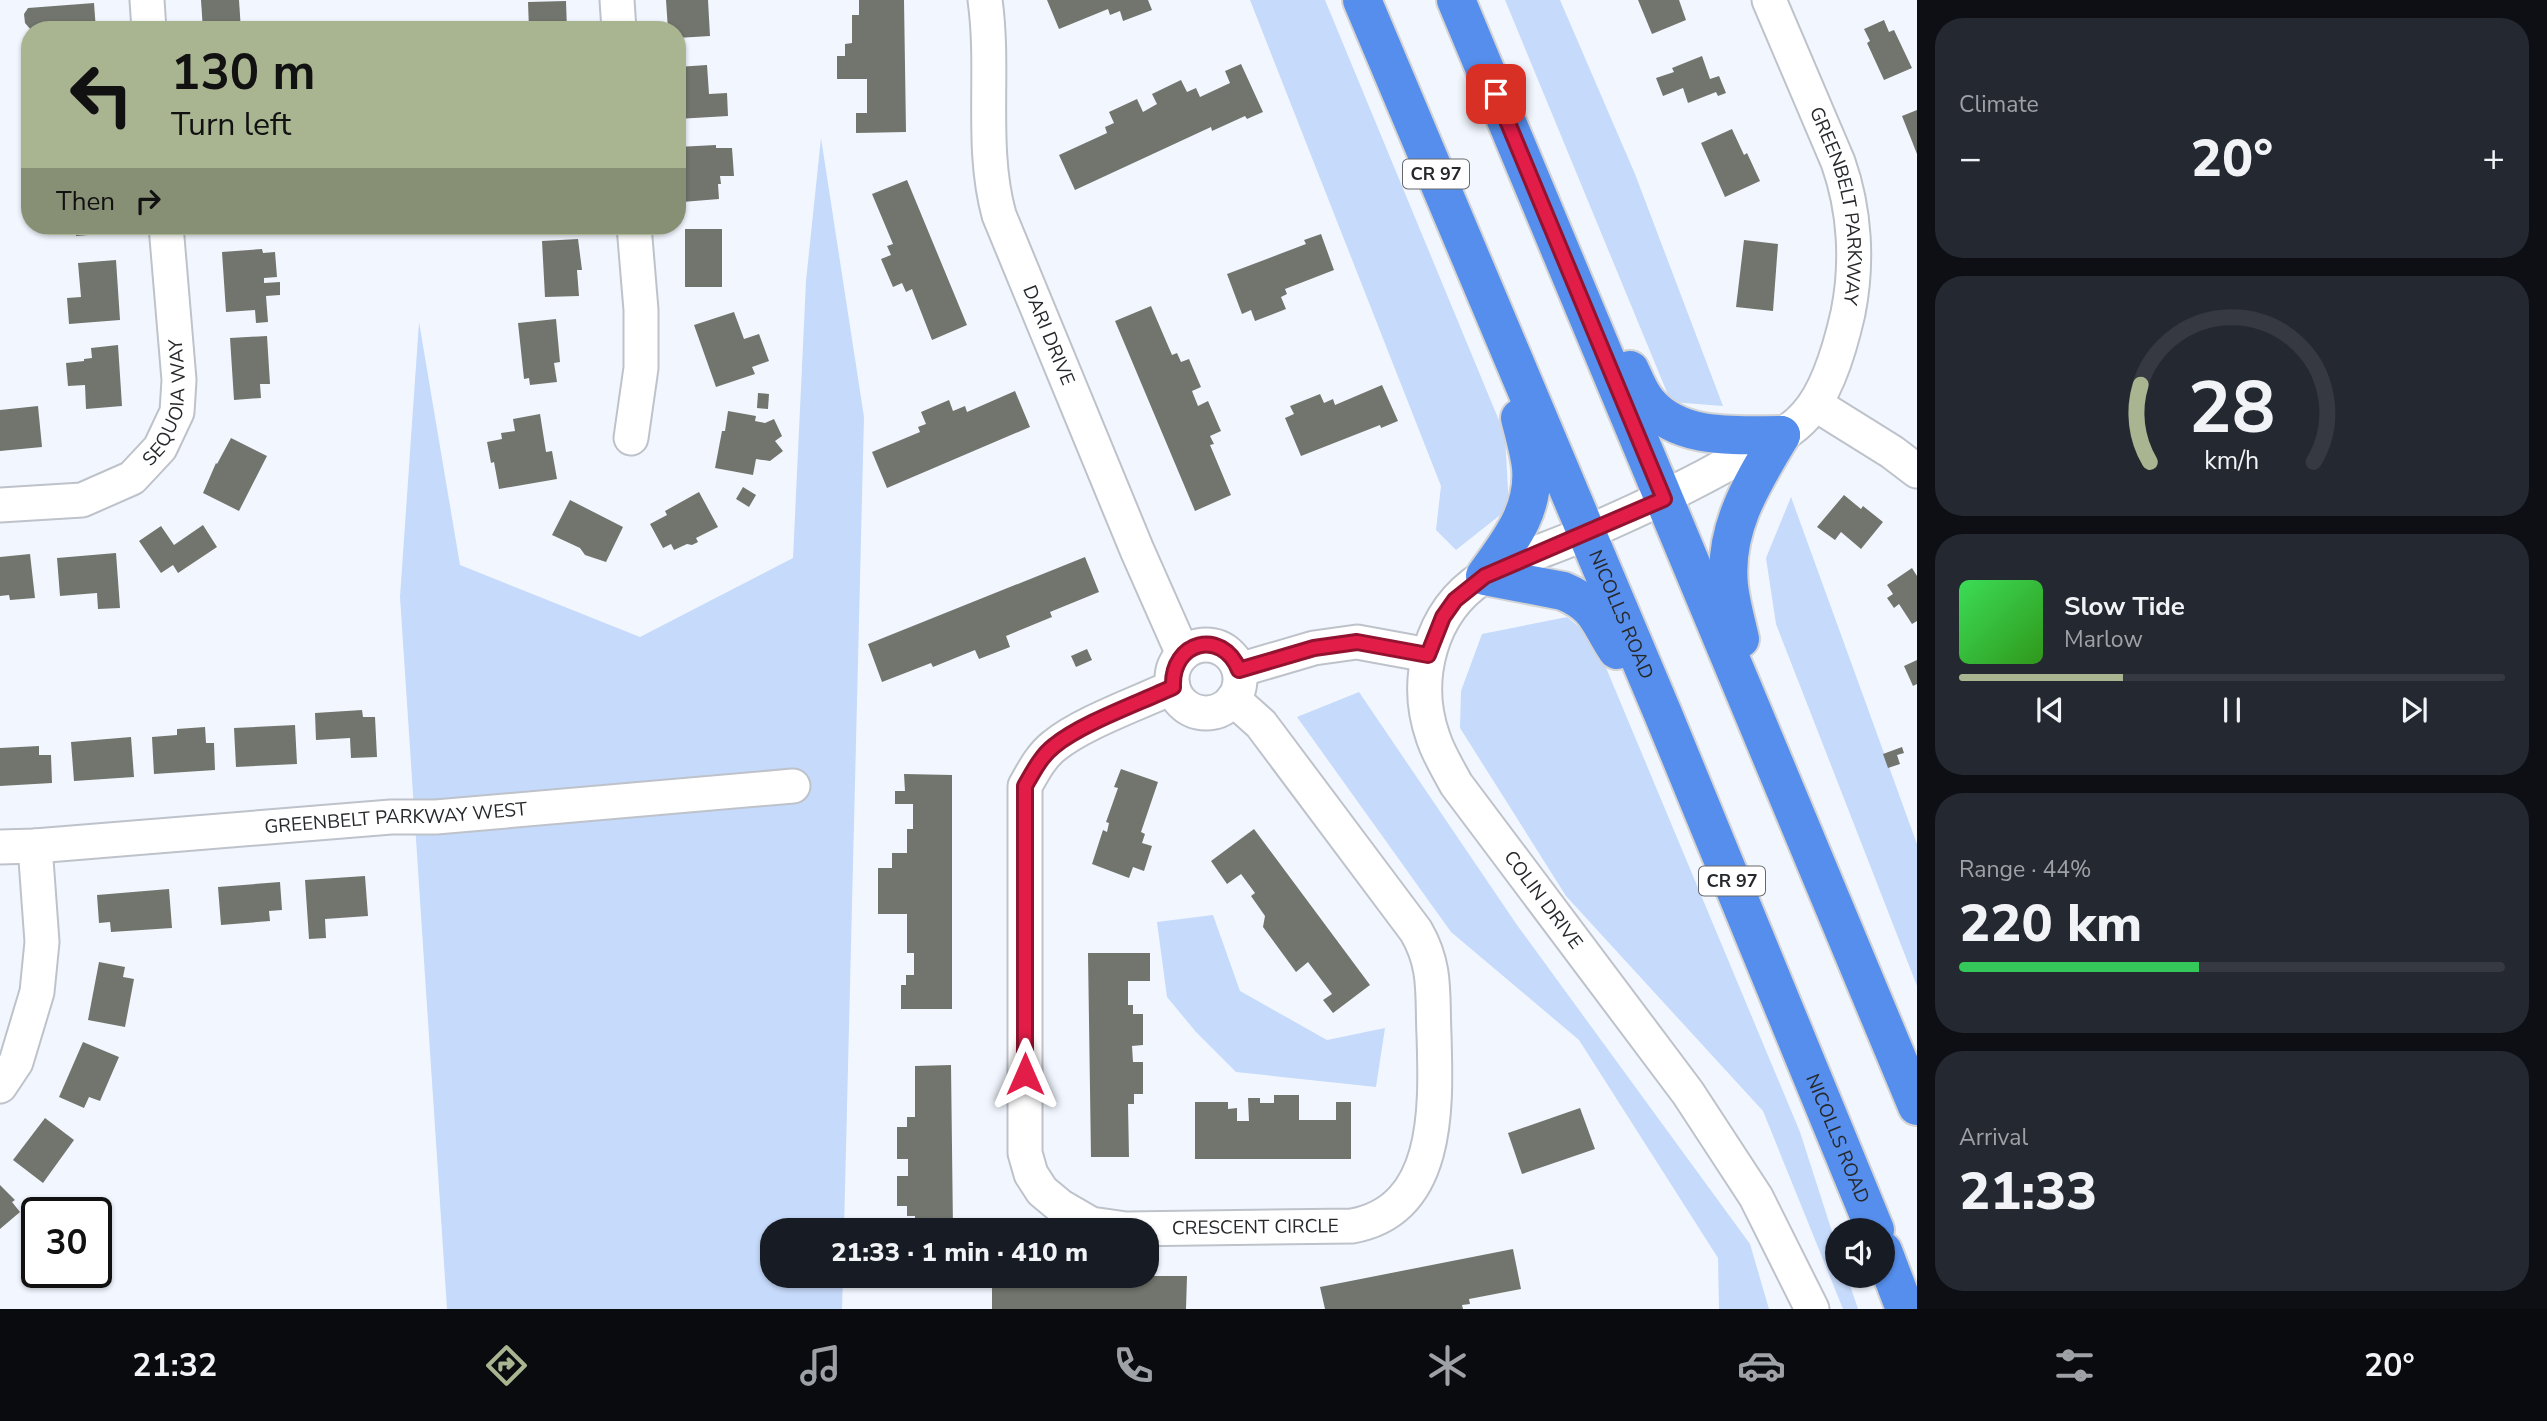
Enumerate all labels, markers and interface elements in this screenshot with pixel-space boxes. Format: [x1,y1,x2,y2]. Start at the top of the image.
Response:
text: 130 m [171,39,315,106]
icon: left [56,49,147,140]
pin [1466,64,1526,124]
icon: arrive [1477,75,1515,113]
text: Climate [1959,89,2039,120]
text: Turn left [171,103,291,146]
street label: GREENBELT PARKWAY [1803,103,1867,307]
text: 20° [2191,123,2273,194]
text: − [1959,133,1982,184]
text: + [2482,133,2505,184]
road number: CR 97 [1403,160,1469,188]
icon: right [129,182,167,220]
text: Then [56,184,115,219]
street label: DARI DRIVE [1016,281,1081,389]
street label: SEQUOIA WAY [137,337,192,472]
text: 28 [2188,359,2276,459]
text: km/h [2204,444,2260,478]
street label: NICOLLS ROAD [1582,546,1660,683]
text: Slow Tide [2064,589,2185,624]
text: Marlow [2064,624,2143,655]
icon: previous [2031,691,2069,729]
icon: pause [2213,691,2251,729]
icon: next [2395,691,2433,729]
street label: GREENBELT PARKWAY WEST [264,796,529,840]
street label: COLIN DRIVE [1498,845,1589,955]
text: Range · 44% [1959,854,2091,885]
road number: CR 97 [1699,866,1765,896]
text: 220 km [1959,888,2142,959]
position arrow [988,1037,1062,1111]
street label: NICOLLS ROAD [1799,1070,1876,1207]
text: Arrival [1959,1122,2028,1153]
text: 21:33 [1959,1156,2097,1227]
speed limit sign: 30 [21,1197,112,1288]
street label: CRESCENT CIRCLE [1172,1213,1339,1241]
map controls [1825,1218,1895,1288]
button: sound [1825,1218,1895,1288]
text: 21:33 · 1 min · 410 m [831,1235,1088,1270]
icon: directions [482,1341,531,1390]
icon: music [796,1341,845,1390]
icon: phone [1109,1341,1158,1390]
icon: climate [1423,1341,1472,1390]
icon: car [1737,1341,1786,1390]
icon: filters [2050,1341,2099,1390]
text: 21:32 [132,1344,217,1387]
text: 20° [2364,1344,2415,1387]

